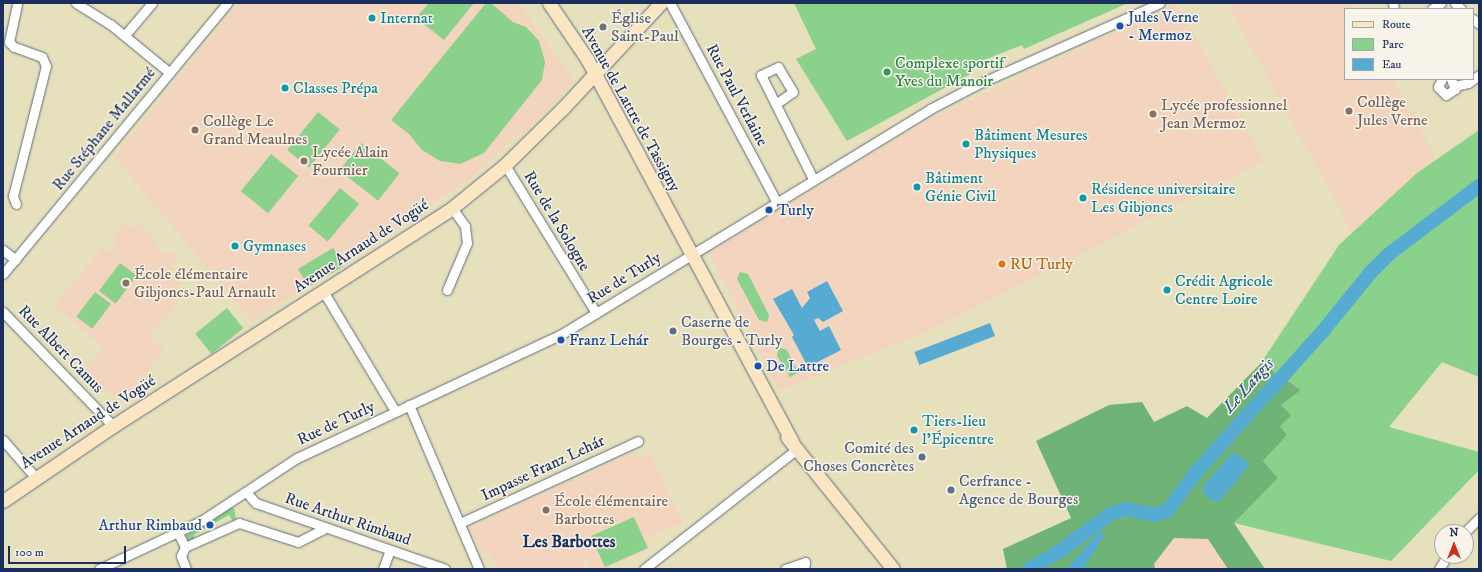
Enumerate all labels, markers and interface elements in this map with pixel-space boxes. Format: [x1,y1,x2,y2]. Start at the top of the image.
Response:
place label: Jules Verne - Mermoz [1128,7,1199,45]
place label: Internat [380,8,433,28]
place label: Église Saint-Paul [611,8,679,46]
legend [1344,8,1474,80]
marker: Internat [367,13,377,23]
text: Route [1382,17,1410,32]
marker: Jules Verne - Mermoz [1115,21,1125,31]
marker: Église Saint-Paul [598,22,608,32]
street label: Avenue de Lattre de Tassigny [577,23,685,195]
text: Parc [1382,37,1404,52]
street label: Rue Paul Verlaine [702,41,772,149]
place label: Complexe sportif Yves du Manoir [895,53,1004,91]
text: Eau [1382,57,1401,72]
street label: Rue Stéphane Mallarmé [49,64,159,194]
marker: Complexe sportif Yves du Manoir [882,67,892,77]
place label: Classes Prépa [293,78,378,98]
marker: Classes Prépa [280,83,290,93]
place label: Collège Jules Verne [1357,92,1428,130]
place label: Lycée professionnel Jean Mermoz [1161,95,1287,133]
marker: Collège Jules Verne [1344,106,1354,116]
marker: Lycée professionnel Jean Mermoz [1148,109,1158,119]
place label: Collège Le Grand Meaulnes [203,111,307,149]
marker: Collège Le Grand Meaulnes [190,125,200,135]
place label: Bâtiment Mesures Physiques [974,125,1088,163]
marker: Bâtiment Mesures Physiques [961,139,971,149]
place label: Lycée Alain Fournier [312,142,389,180]
marker: Lycée Alain Fournier [299,156,309,166]
street label: Rue de la Sologne [520,168,594,274]
place label: Bâtiment Génie Civil [925,168,996,206]
place label: Résidence universitaire Les Gibjoncs [1091,179,1235,217]
marker: Bâtiment Génie Civil [912,182,922,192]
marker: Résidence universitaire Les Gibjoncs [1078,193,1088,203]
street label: Avenue Arnaud de Vogüé [290,195,432,297]
place label: Turly [777,200,814,220]
marker: Turly [764,205,774,215]
place label: Gymnases [243,236,306,256]
marker: Gymnases [230,241,240,251]
street label: Rue de Turly [584,248,664,308]
place label: RU Turly [1010,254,1073,274]
marker: RU Turly [997,259,1007,269]
place label: École élémentaire Gibjoncs-Paul Arnault [134,264,276,302]
place label: Crédit Agricole Centre Loire [1175,271,1273,309]
marker: École élémentaire Gibjoncs-Paul Arnault [121,278,131,288]
marker: Crédit Agricole Centre Loire [1162,285,1172,295]
street label: Rue Albert Camus [14,301,108,397]
place label: Caserne de Bourges - Turly [681,312,782,350]
marker: Caserne de Bourges - Turly [668,326,678,336]
place label: Franz Lehár [569,330,649,350]
marker: Franz Lehár [556,335,566,345]
water label: Le Langis [1219,354,1279,418]
place label: De Lattre [766,356,829,376]
marker: De Lattre [753,361,763,371]
street label: Avenue Arnaud de Vogüé [17,371,159,473]
street label: Rue de Turly [294,397,378,449]
place label: Tiers-lieu l'Épicentre [922,411,994,449]
marker: Tiers-lieu l'Épicentre [909,425,919,435]
street label: Impasse Franz Lehár [478,431,608,505]
place label: Comité des Choses Concrètes [803,438,914,476]
marker: Comité des Choses Concrètes [917,452,927,462]
place label: Cerfrance - Agence de Bourges [959,471,1078,509]
marker: Cerfrance - Agence de Bourges [946,485,956,495]
street label: Rue Arthur Rimbaud [283,488,413,550]
place label: École élémentaire Barbottes [554,491,668,529]
marker: École élémentaire Barbottes [541,505,551,515]
place label: Arthur Rimbaud [99,515,202,535]
marker: Arthur Rimbaud [205,520,215,530]
north arrow [1434,524,1474,564]
text: N [1449,526,1459,540]
district label: Les Barbottes [523,533,615,553]
scale bar [10,538,128,564]
text: 100 m [15,545,44,560]

